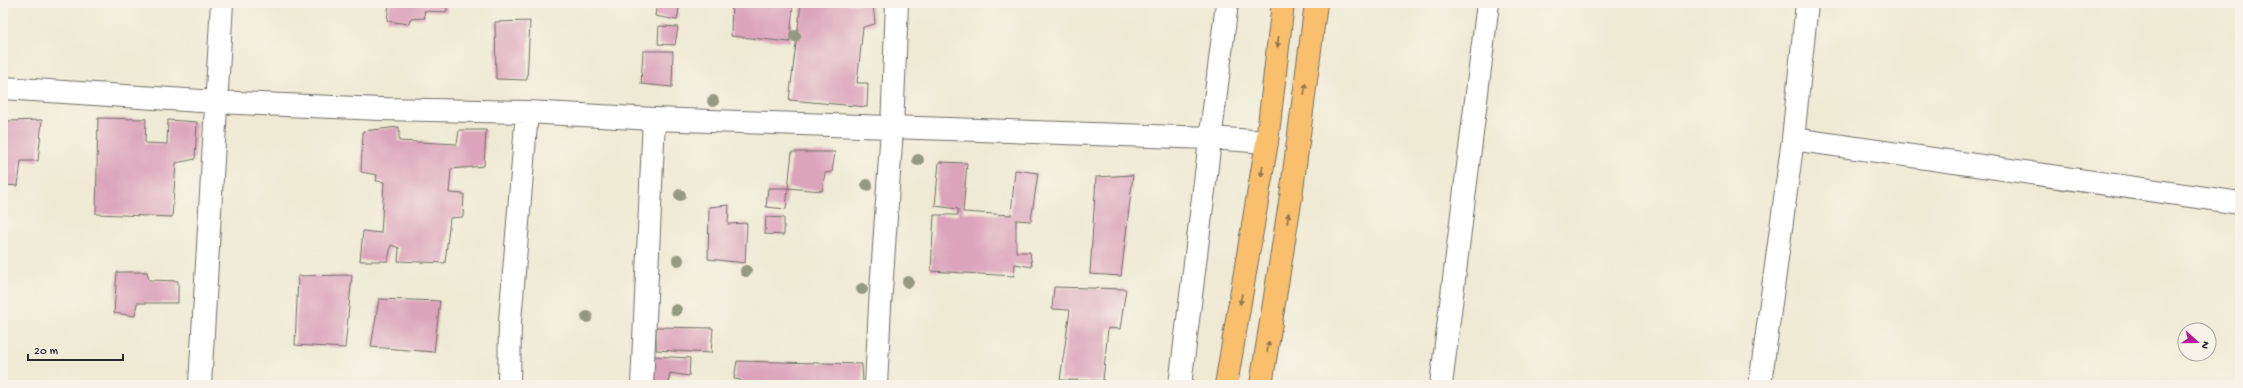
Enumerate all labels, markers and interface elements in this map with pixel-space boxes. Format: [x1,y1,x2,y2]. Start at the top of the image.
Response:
one-way arrow [1275,36,1281,48]
one-way arrow [1302,83,1308,95]
one-way arrow [1259,165,1265,177]
one-way arrow [1285,212,1291,224]
one-way arrow [1238,293,1244,305]
north arrow [2177,322,2217,362]
scale bar [28,336,123,362]
text: N [2198,339,2211,350]
one-way arrow [1265,340,1271,353]
text: 20 m [34,345,59,359]

